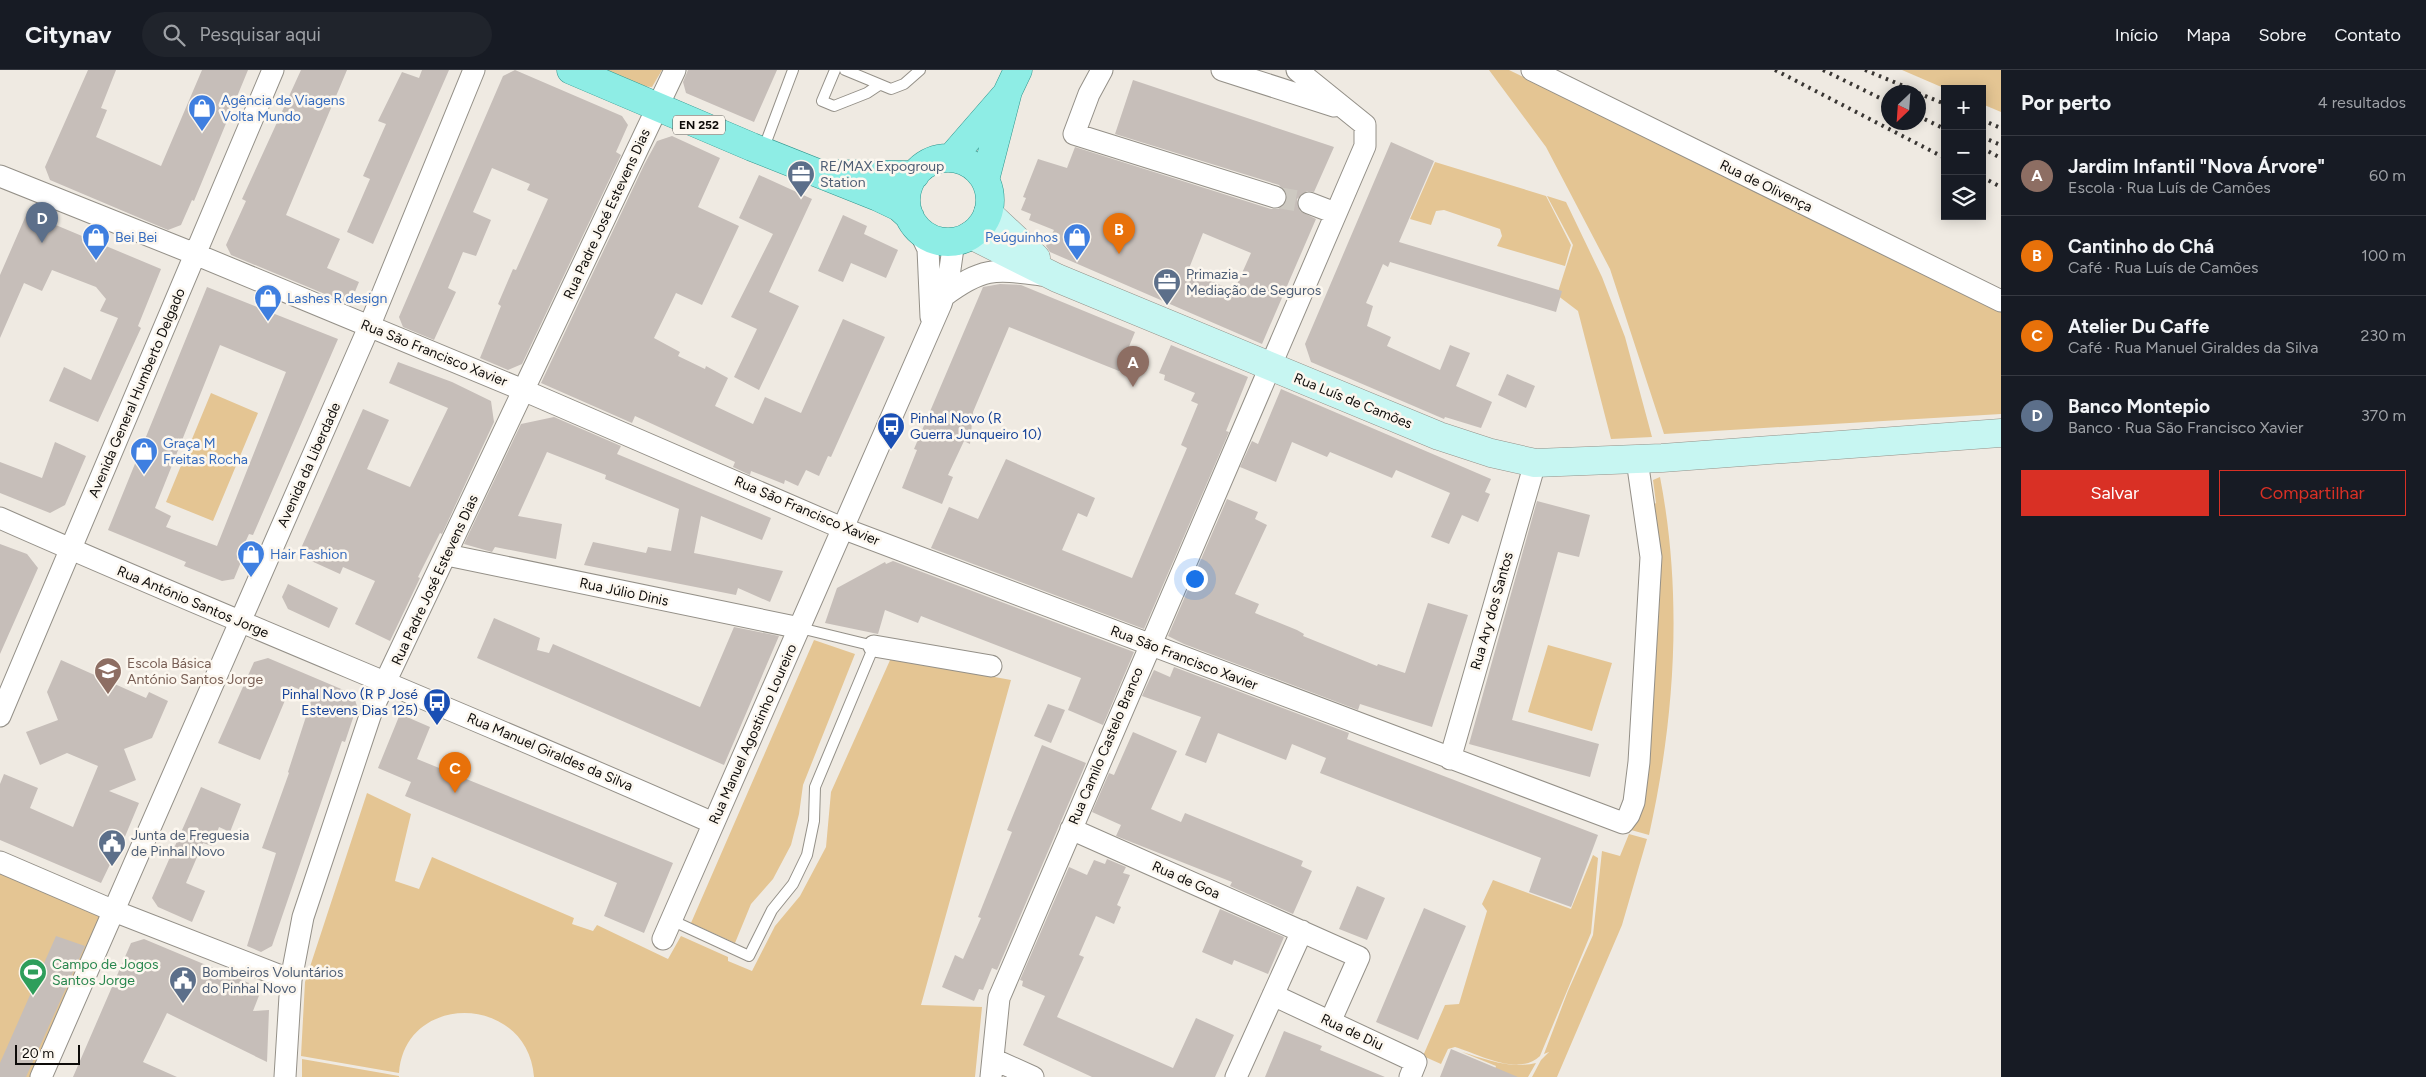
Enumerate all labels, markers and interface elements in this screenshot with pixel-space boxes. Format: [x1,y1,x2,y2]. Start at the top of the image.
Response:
search box [142,12,492,57]
text: Citynav [25,20,112,49]
icon: search [160,21,188,49]
text: Pesquisar aqui [200,23,321,46]
text: Início [2115,24,2158,46]
text: Mapa [2186,24,2230,46]
text: Sobre [2258,24,2306,46]
text: Contato [2334,24,2401,46]
north arrow [1881,85,1926,130]
map controls [1941,85,1986,220]
button: + [1941,85,1986,130]
text: Por perto [2021,90,2111,115]
place label: Agência de Viagens Volta Mundo [221,92,345,125]
shop icon: Agência de Viagens Volta Mundo [187,93,217,132]
text: 4 resultados [2318,93,2406,112]
road number: EN 252 [673,116,725,134]
street label: Rua Padre José Estevens Dias [560,126,654,302]
button: − [1941,130,1986,175]
text: Jardim Infantil "Nova Árvore" [2068,155,2325,178]
street label: Rua de Olivença [1717,156,1815,216]
place label: RE/MAX Expogroup Station [820,158,944,191]
office icon: RE/MAX Expogroup Station [786,159,816,198]
text: A [2031,166,2043,185]
text: 60 m [2369,166,2406,185]
button: layers [1941,175,1986,220]
text: Escola · Rua Luís de Camões [2068,178,2271,197]
pin: D [26,202,58,243]
pin: B [1103,213,1135,254]
shop icon: Bei Bei [81,222,111,261]
shop icon: Peúguinhos [1062,222,1092,261]
place label: Bei Bei [115,229,157,246]
place label: Peúguinhos [985,229,1058,246]
text: Cantinho do Chá [2068,235,2214,258]
text: B [2032,246,2042,265]
text: 100 m [2361,246,2406,265]
text: Café · Rua Luís de Camões [2068,258,2259,277]
place label: Primazia - Mediação de Seguros [1186,266,1321,299]
office icon: Primazia - Mediação de Seguros [1152,267,1182,306]
shop icon: Lashes R design [253,283,283,322]
street label: Avenida General Humberto Delgado [85,286,189,500]
place label: Lashes R design [287,290,387,307]
text: Atelier Du Caffe [2068,315,2209,338]
street label: Rua São Francisco Xavier [358,316,510,390]
text: C [2031,326,2043,345]
text: 230 m [2361,326,2406,345]
text: Café · Rua Manuel Giraldes da Silva [2068,338,2318,357]
pin: A [1117,346,1149,387]
street label: Rua Luís de Camões [1291,369,1415,433]
text: Banco Montepio [2068,395,2210,418]
street label: Avenida da Liberdade [274,400,344,530]
text: D [2031,406,2043,425]
text: 370 m [2361,406,2406,425]
place label: Pinhal Novo (R Guerra Junqueiro 10) [910,410,1042,443]
bus stop icon: Pinhal Novo (R Guerra Junqueiro 10) [876,411,906,450]
text: Banco · Rua São Francisco Xavier [2068,418,2303,437]
place label: Graça M Freitas Rocha [163,435,248,468]
shop icon: Graça M Freitas Rocha [129,436,159,475]
button: Salvar [2021,470,2209,516]
button: Compartilhar [2219,470,2406,516]
street label: Rua São Francisco Xavier [732,473,883,549]
street label: Rua Padre José Estevens Dias [388,492,482,668]
shop icon: Hair Fashion [236,539,266,578]
place label: Hair Fashion [270,546,347,563]
street label: Rua Ary dos Santos [1467,550,1517,672]
street label: Rua António Santos Jorge [115,562,272,642]
your location [1182,566,1208,592]
street label: Rua Júlio Dinis [578,574,670,610]
street label: Rua São Francisco Xavier [1108,622,1260,694]
street label: Rua Manuel Agostinho Loureiro [705,641,801,827]
place label: Escola Básica António Santos Jorge [127,655,263,688]
school or university icon: Escola Básica António Santos Jorge [93,656,123,695]
street label: Rua Camilo Castelo Branco [1065,665,1147,827]
place label: Pinhal Novo (R P José Estevens Dias 125) [282,686,418,719]
bus stop icon: Pinhal Novo (R P José Estevens Dias 125) [422,687,452,726]
street label: Rua Manuel Giraldes da Silva [464,709,636,795]
pin: C [439,752,471,793]
place label: Junta de Freguesia de Pinhal Novo [131,827,249,860]
public building icon: Junta de Freguesia de Pinhal Novo [97,828,127,867]
street label: Rua de Goa [1149,858,1223,902]
place label: Campo de Jogos Santos Jorge [52,956,159,989]
sports icon: Campo de Jogos Santos Jorge [18,957,48,996]
place label: Bombeiros Voluntários do Pinhal Novo [202,964,344,997]
public building icon: Bombeiros Voluntários do Pinhal Novo [168,965,198,1004]
street label: Rua de Diu [1318,1010,1386,1054]
scale bar [15,1042,80,1065]
text: 20 m [22,1045,54,1062]

